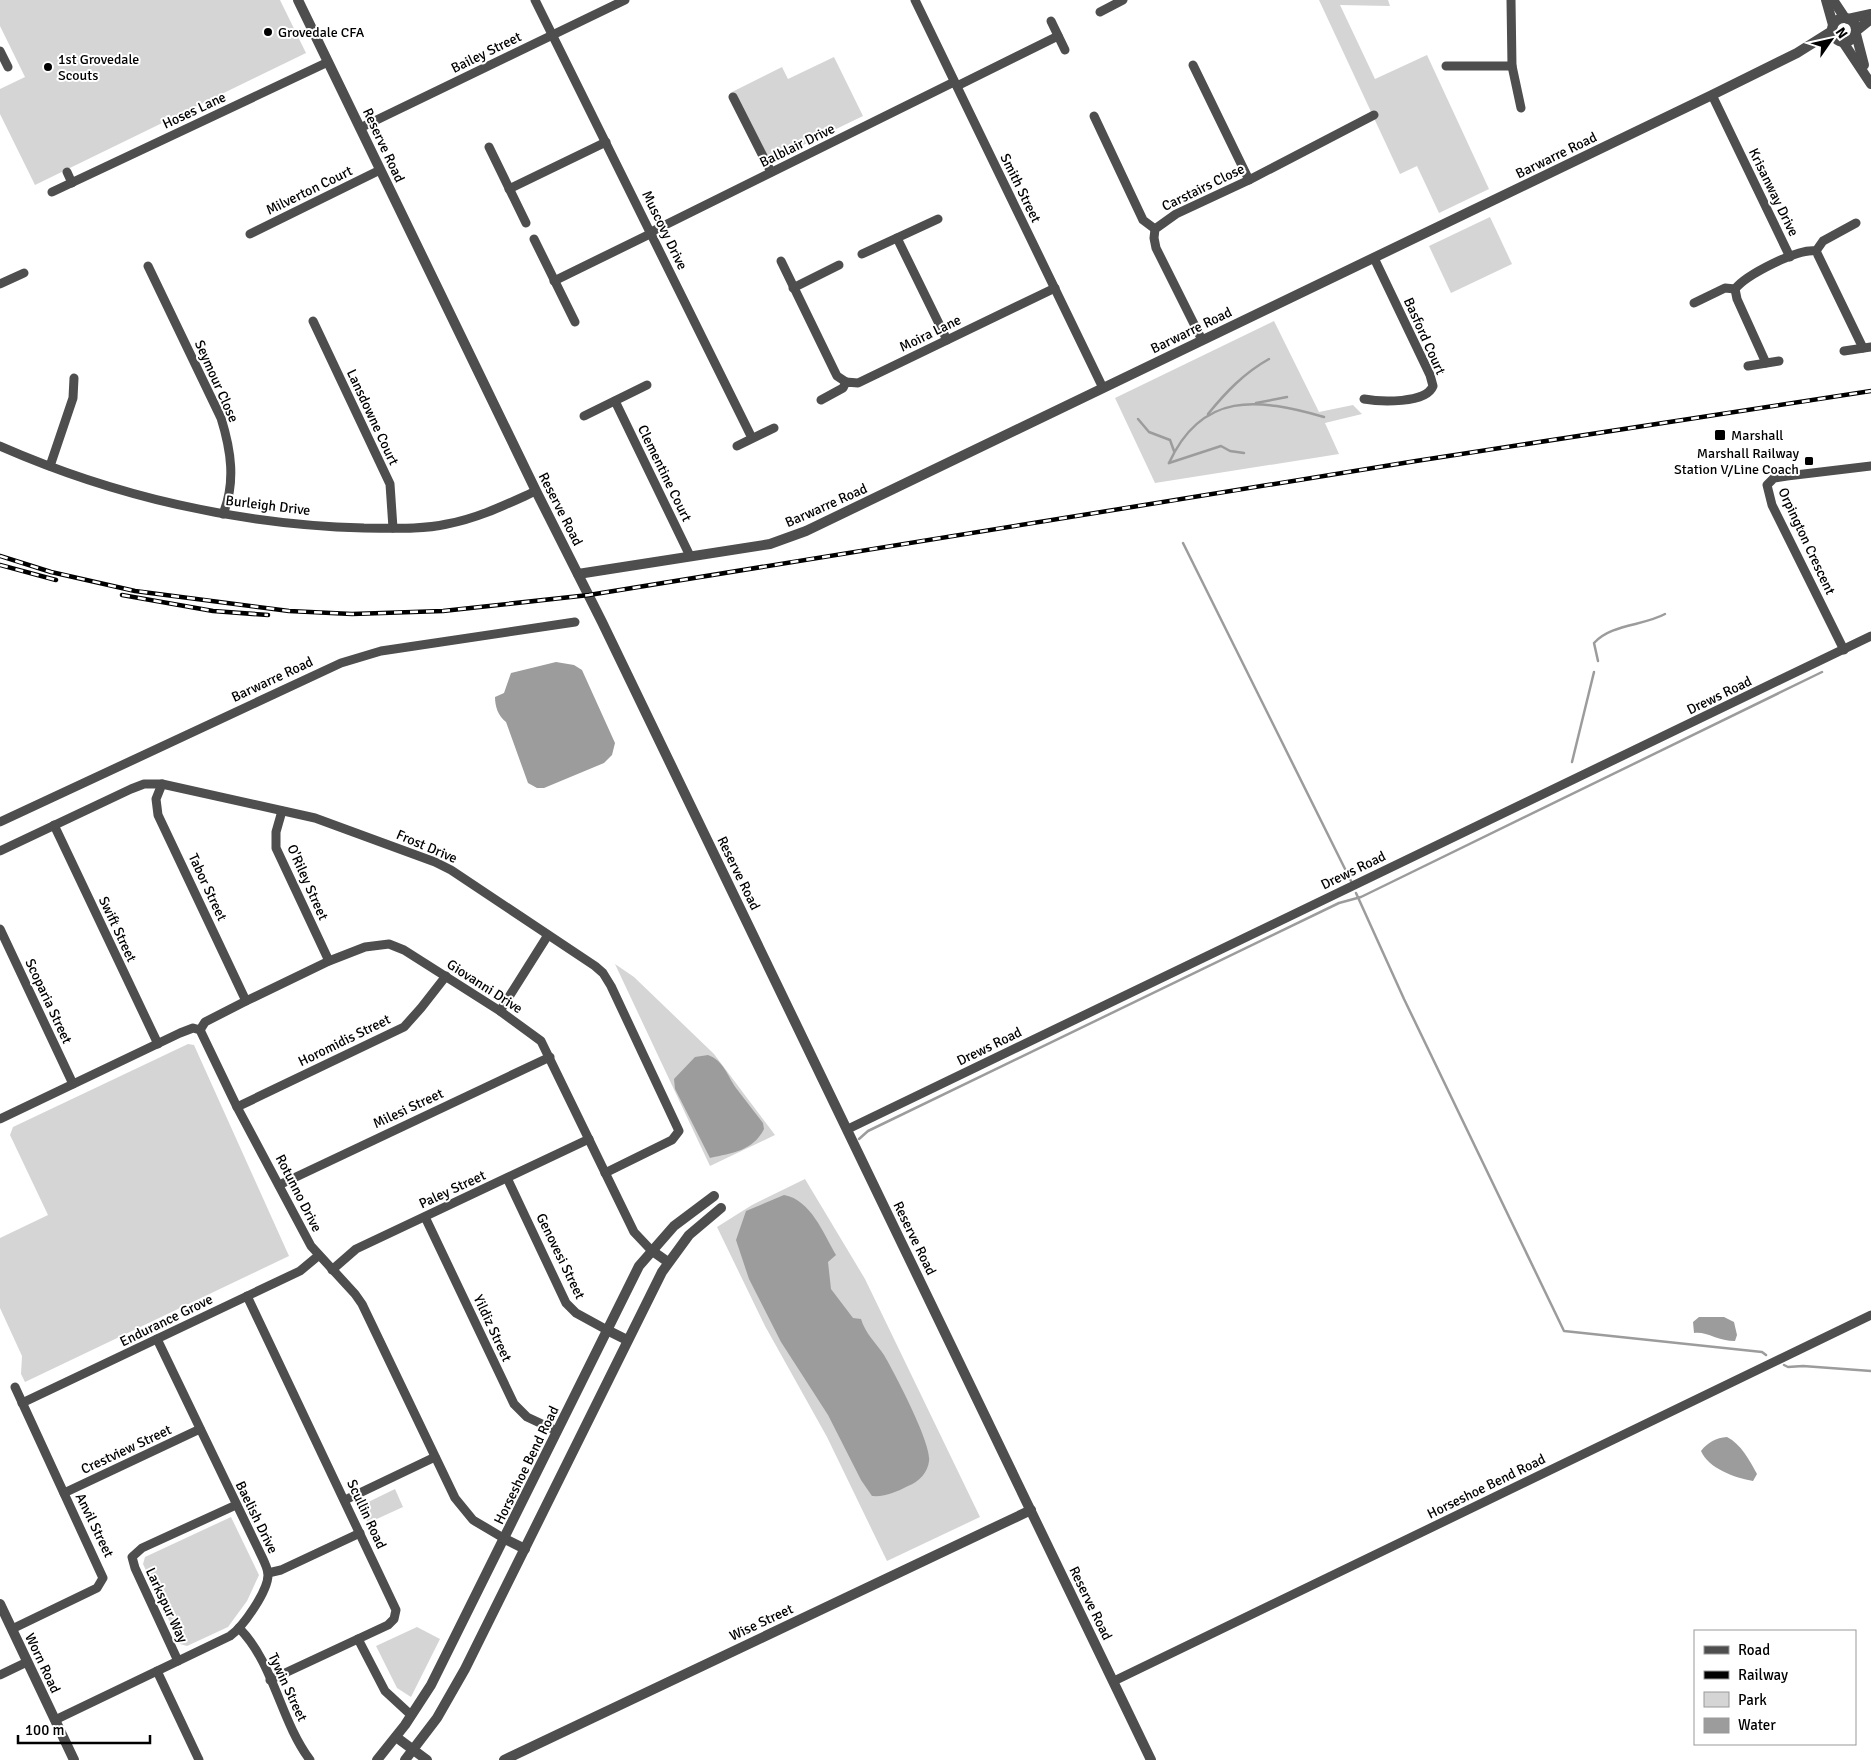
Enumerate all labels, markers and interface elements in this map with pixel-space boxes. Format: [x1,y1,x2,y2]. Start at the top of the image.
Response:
north arrow [1806,15,1856,65]
place label: Grovedale CFA [278,24,365,41]
text: N [1832,24,1851,42]
marker: Grovedale CFA [262,26,274,38]
street label: Bailey Street [448,28,524,77]
place label: 1st Grovedale Scouts [58,51,139,84]
marker: 1st Grovedale Scouts [42,61,54,73]
street label: Hoses Lane [160,88,229,133]
street label: Reserve Road [359,105,408,185]
street label: Balblair Drive [757,120,838,171]
street label: Barwarre Road [1513,128,1600,182]
street label: Krisanway Drive [1745,145,1802,239]
street label: Smith Street [997,151,1045,226]
street label: Carstairs Close [1159,160,1247,215]
street label: Milverton Court [263,162,355,219]
street label: Muscovy Drive [638,188,691,273]
street label: Basford Court [1400,295,1449,378]
street label: Barwarre Road [1148,303,1235,357]
street label: Moira Lane [897,311,964,356]
street label: Seymour Close [191,337,242,425]
street label: Lansdowne Court [343,366,402,468]
street label: Clementine Court [634,422,695,524]
place label: Marshall [1731,427,1783,444]
marker: Marshall [1713,428,1727,442]
place label: Marshall Railway Station V/Line Coach [1674,445,1799,478]
marker: Marshall Railway Station V/Line Coach [1803,455,1815,467]
street label: Reserve Road [535,470,586,549]
street label: Barwarre Road [782,480,870,531]
street label: Orpington Crescent [1774,485,1839,597]
street label: Burleigh Drive [224,492,311,519]
street label: Barwarre Road [229,653,316,706]
street label: Drews Road [1684,672,1754,718]
street label: Frost Drive [394,826,460,867]
street label: Reserve Road [713,833,764,913]
street label: O'Riley Street [283,842,332,923]
street label: Drews Road [1318,847,1388,893]
street label: Tabor Street [185,851,231,924]
street label: Swift Street [95,894,140,965]
street label: Scoparia Street [21,956,76,1047]
street label: Giovanni Drive [444,956,526,1017]
street label: Horomidis Street [295,1011,393,1070]
street label: Drews Road [954,1023,1024,1069]
street label: Milesi Street [370,1085,446,1132]
street label: Rotunno Drive [272,1152,325,1235]
street label: Paley Street [416,1167,488,1212]
street label: Reserve Road [889,1198,940,1278]
street label: Genovesi Street [532,1210,589,1302]
street label: Endurance Grove [117,1291,215,1350]
street label: Yildiz Street [470,1292,515,1364]
street label: Horseshoe Bend Road [490,1403,563,1527]
street label: Crestview Street [78,1421,174,1478]
street label: Horseshoe Bend Road [1424,1450,1548,1523]
street label: Scullin Road [343,1477,390,1552]
street label: Baelish Drive [232,1478,281,1556]
street label: Anvil Street [72,1490,118,1560]
street label: Reserve Road [1065,1563,1116,1643]
street label: Larkspur Way [142,1565,192,1646]
street label: Wise Street [727,1600,796,1645]
street label: Worn Road [21,1630,64,1696]
legend [1694,1630,1856,1745]
text: Road [1738,1641,1770,1659]
street label: Tywin Street [264,1650,311,1724]
text: Railway [1738,1666,1788,1684]
text: Park [1738,1691,1767,1709]
scale bar [18,1712,150,1744]
text: Water [1738,1716,1776,1734]
text: 100 m [25,1721,65,1739]

